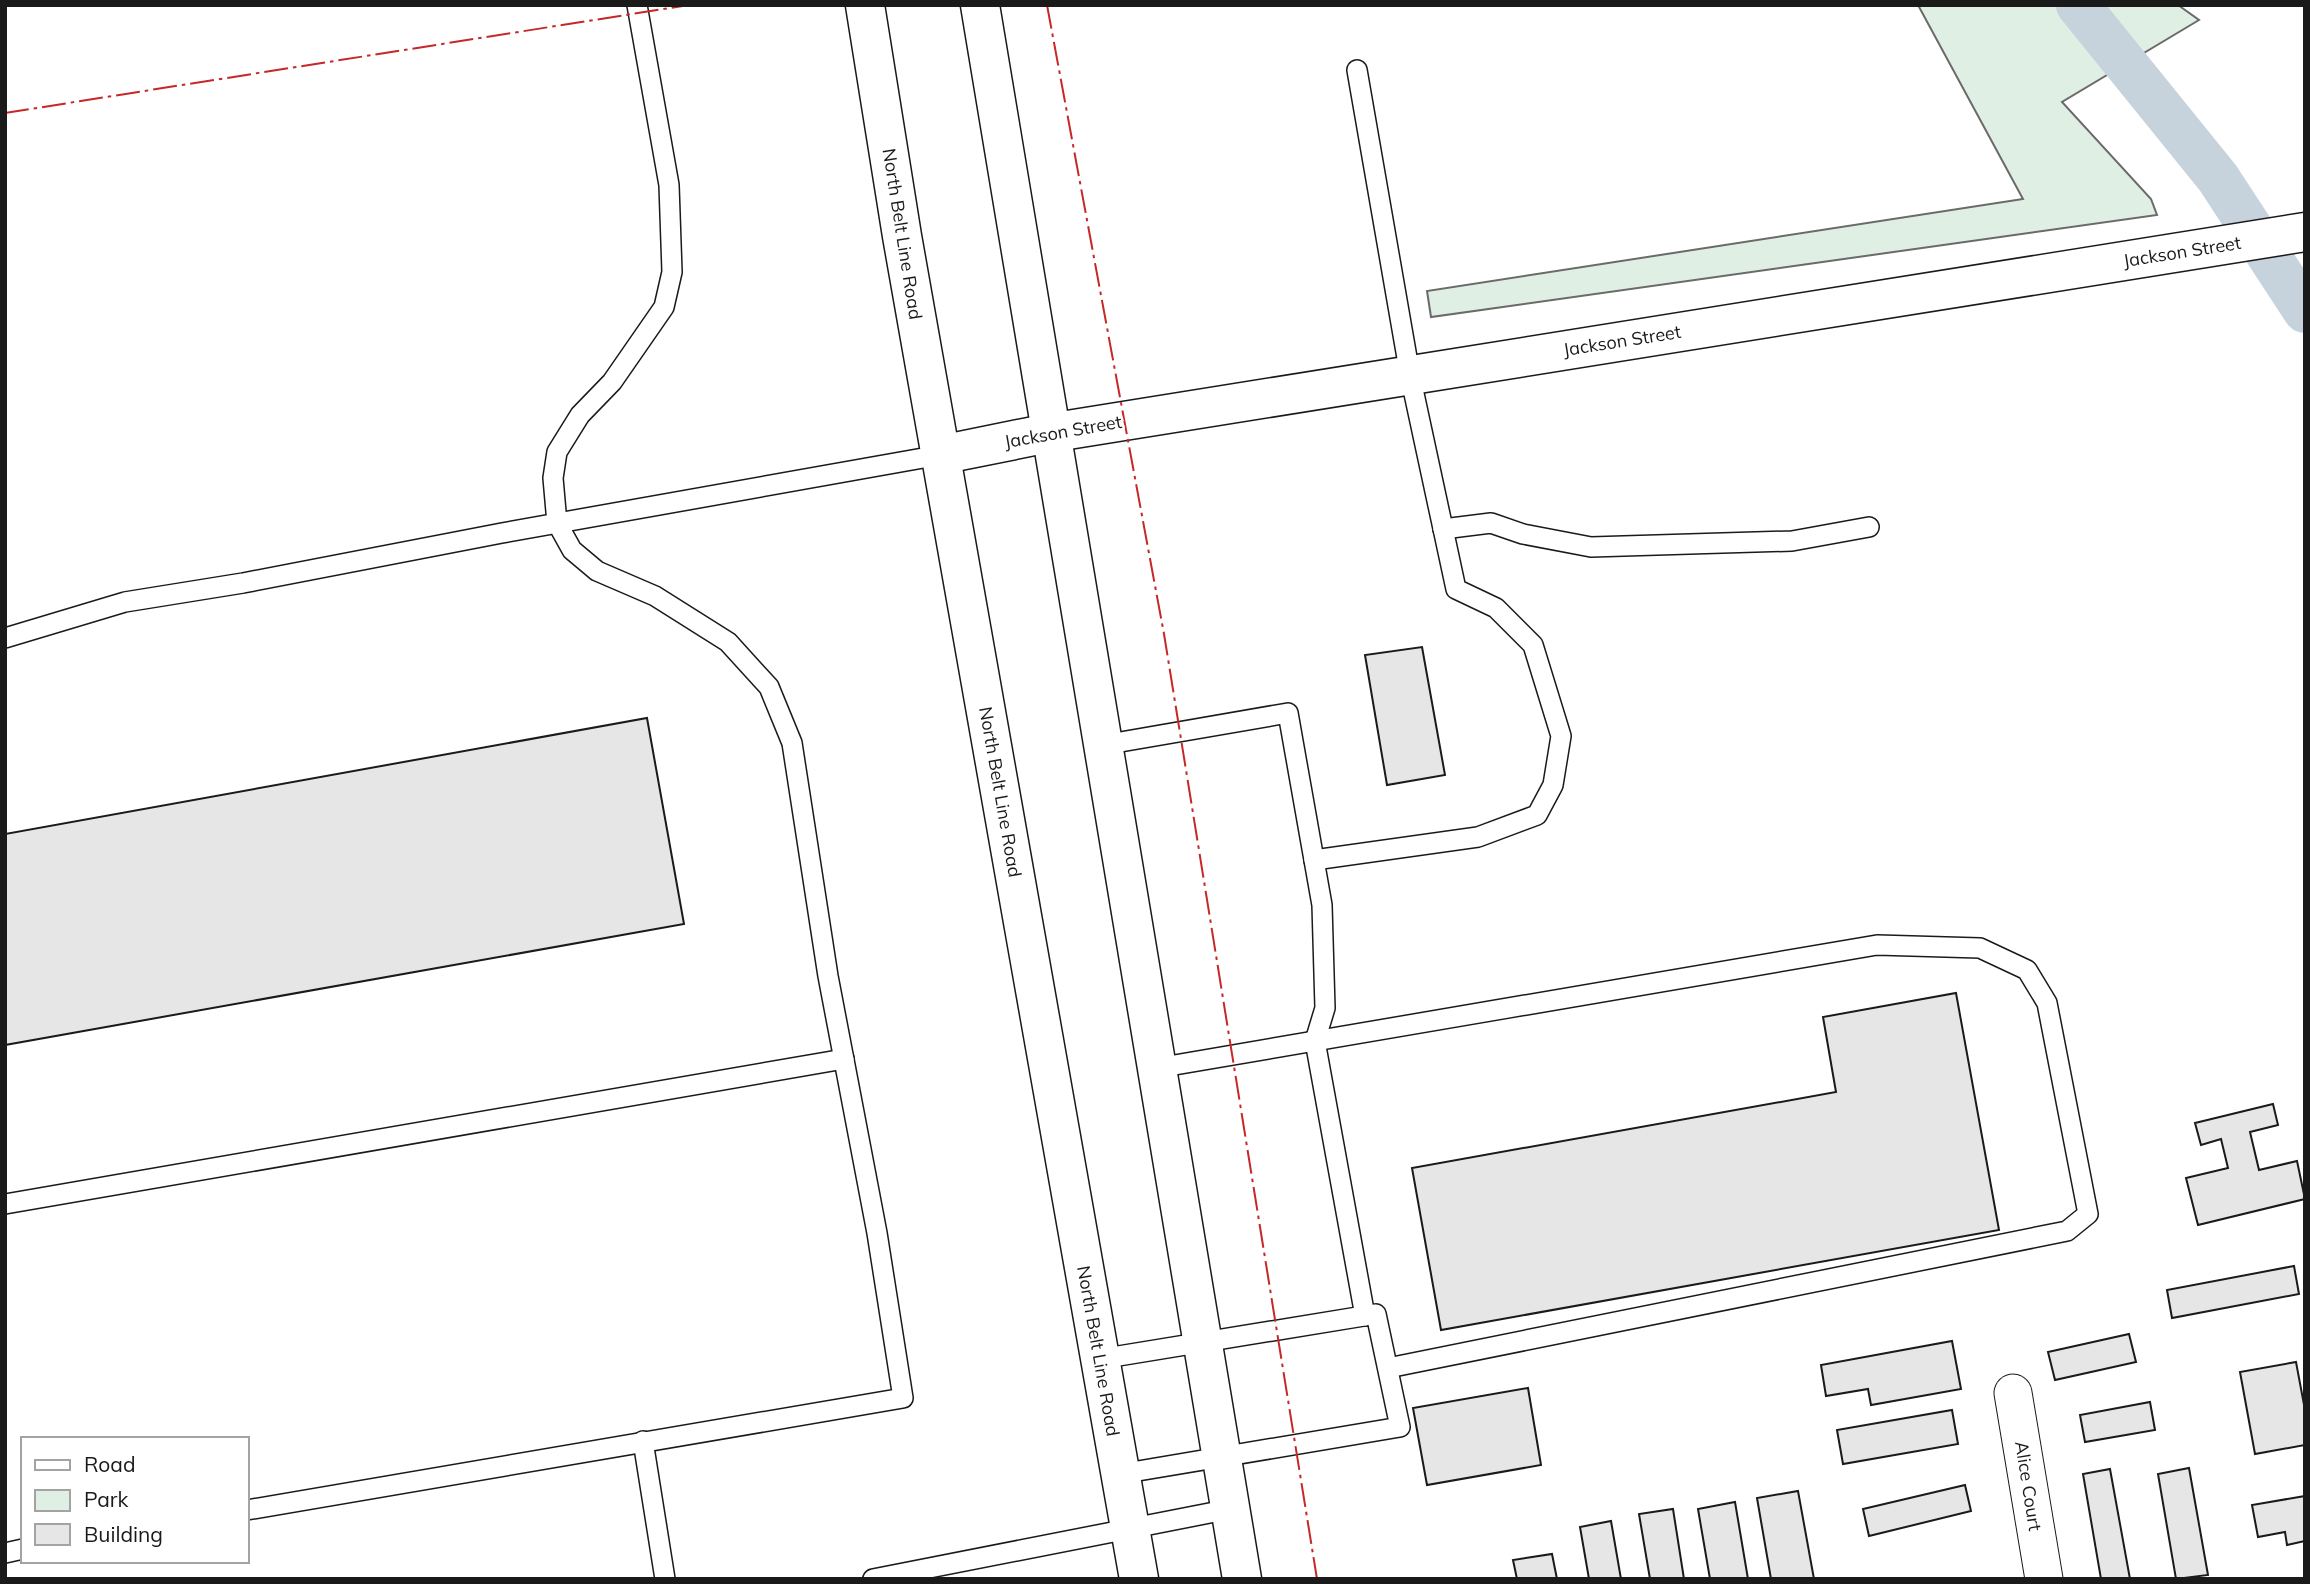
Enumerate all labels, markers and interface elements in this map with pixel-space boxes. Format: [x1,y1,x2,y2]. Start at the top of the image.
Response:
street label: North Belt Line Road [878,147,927,321]
street label: Jackson Street [2121,231,2242,272]
street label: Jackson Street [1561,320,1682,361]
street label: Jackson Street [1002,410,1123,453]
street label: North Belt Line Road [974,705,1027,879]
street label: North Belt Line Road [1072,1264,1125,1438]
legend [21,1437,248,1563]
street label: Alice Court [2010,1439,2047,1533]
text: Road [84,1451,135,1477]
text: Park [84,1486,128,1512]
text: Building [84,1521,163,1547]

